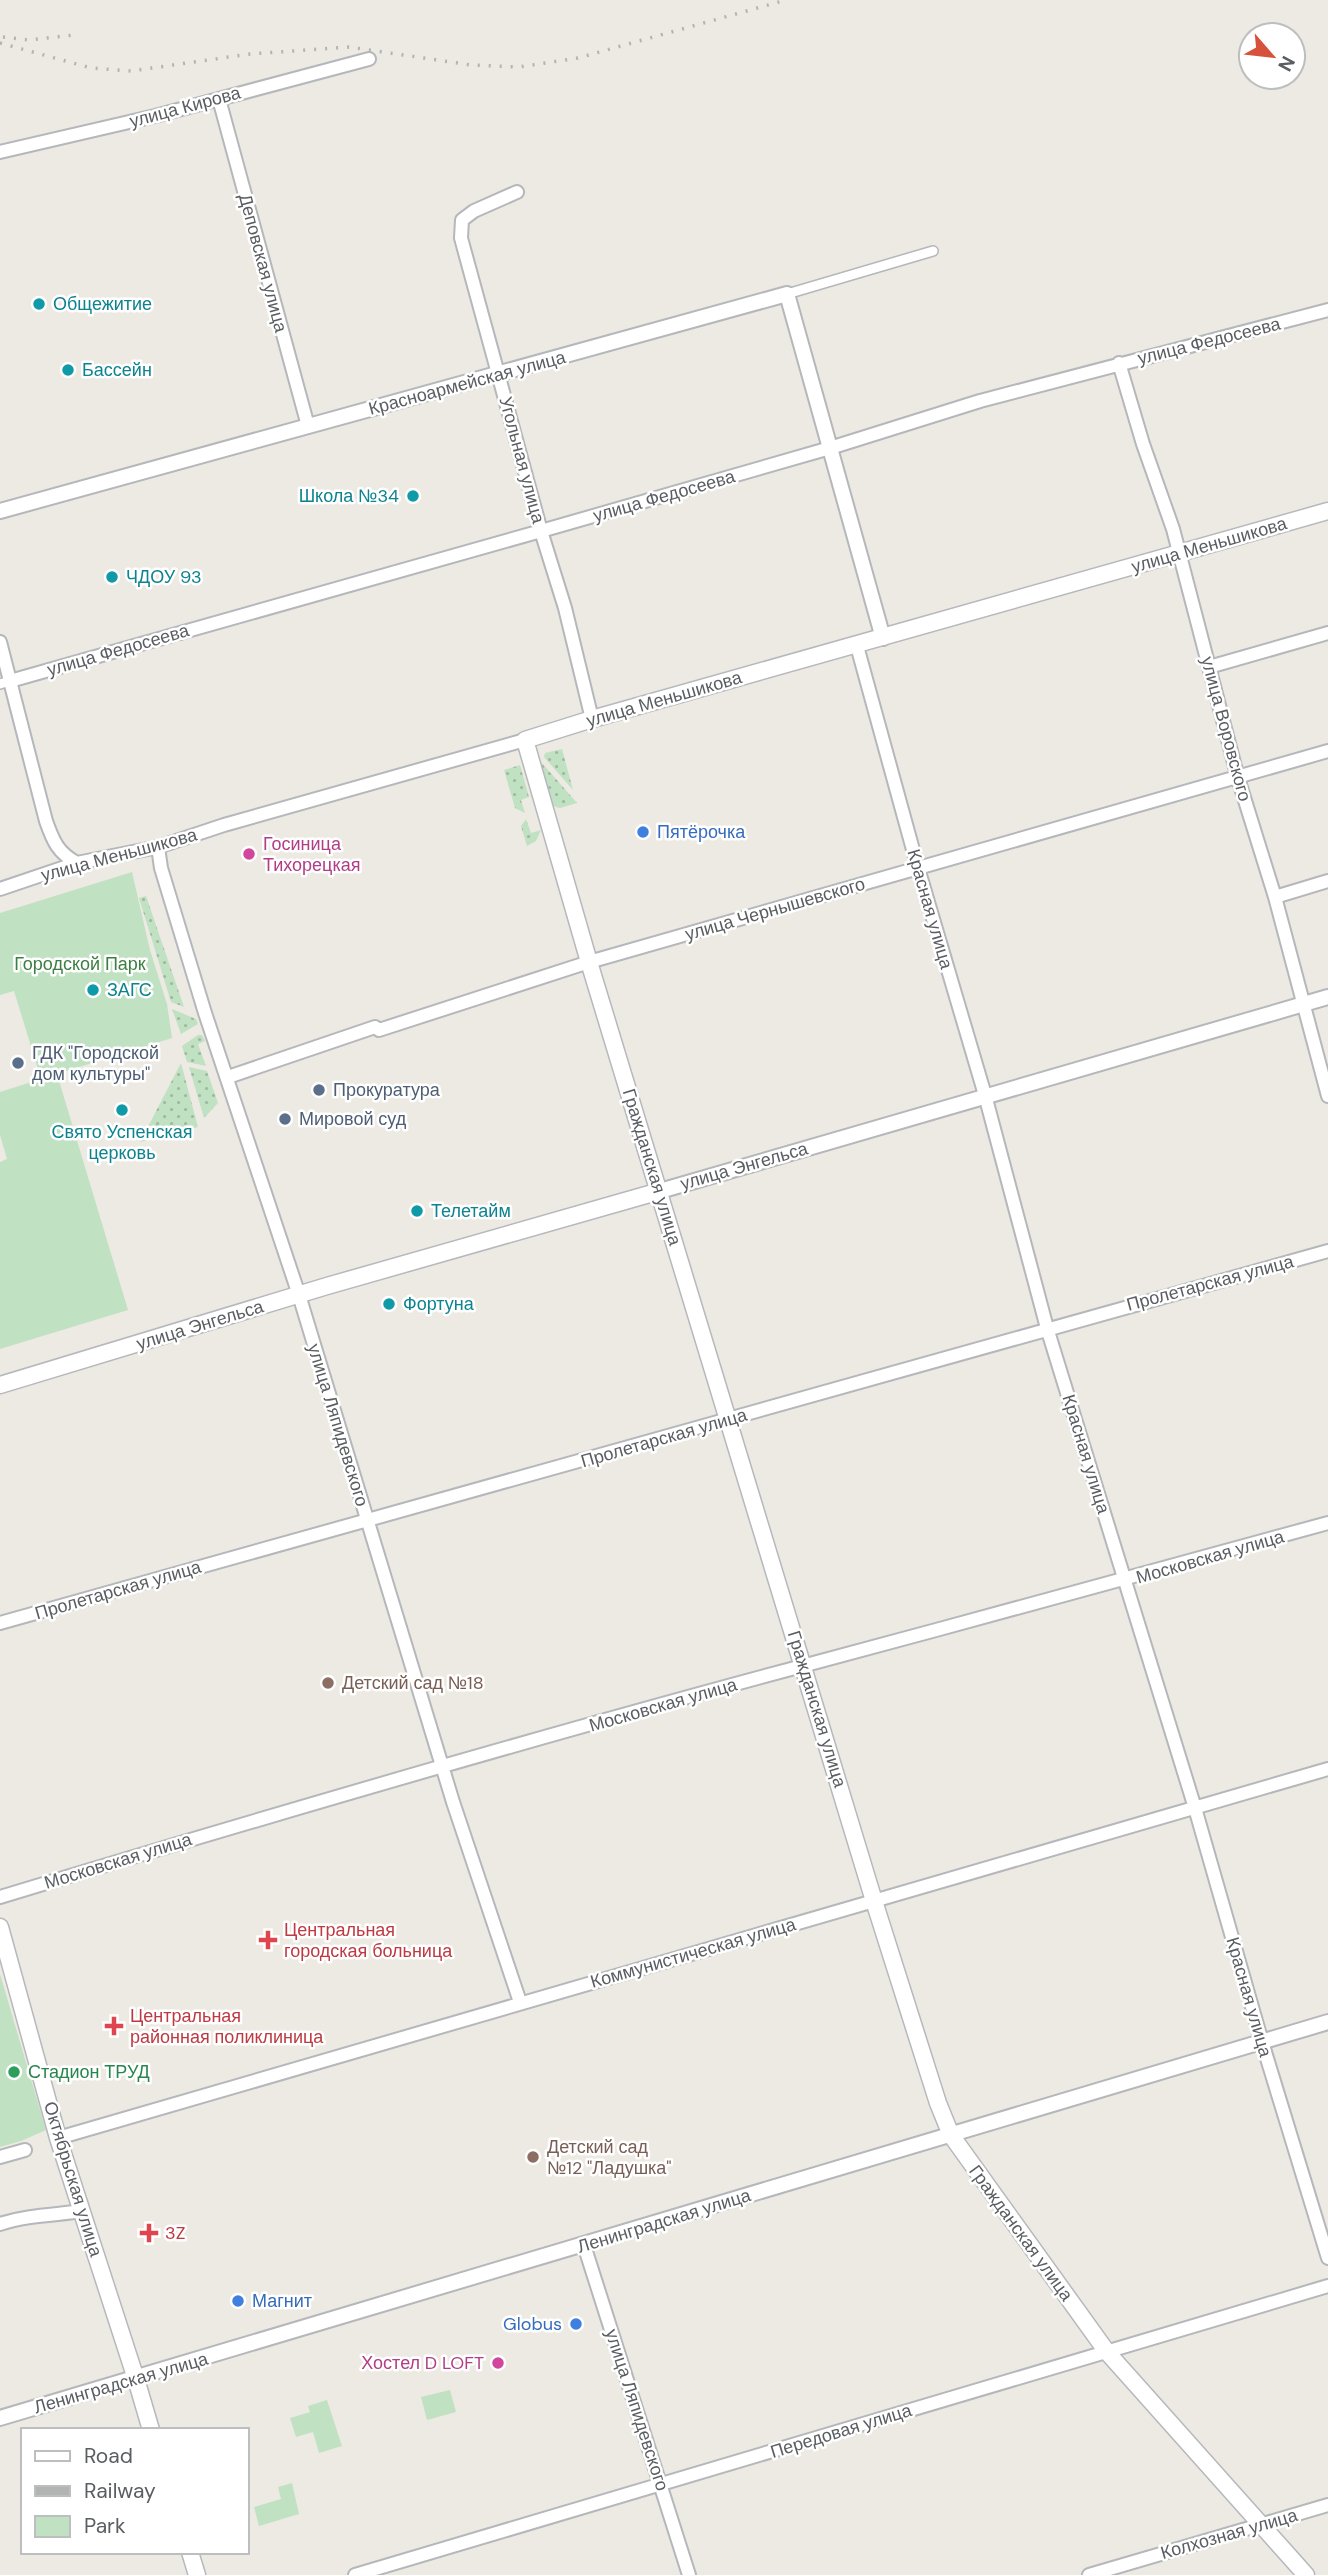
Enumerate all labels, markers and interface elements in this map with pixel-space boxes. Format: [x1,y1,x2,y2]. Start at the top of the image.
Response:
north arrow [1237,21,1307,91]
text: N [1272,52,1301,76]
street label: улица Кирова [127,80,244,133]
street label: Деповская улица [233,191,293,336]
place label: Общежитие [53,292,152,316]
marker: Общежитие [31,296,47,312]
street label: улица Федосеева [1135,311,1284,370]
street label: Красноармейская улица [366,345,569,421]
place label: Бассейн [82,358,152,382]
marker: Бассейн [60,362,76,378]
street label: Угольная улица [494,394,551,527]
street label: улица Федосеева [590,464,739,528]
place label: Школа №34 [299,484,399,508]
marker: Школа №34 [405,488,421,504]
street label: улица Меньшикова [1128,511,1291,579]
place label: ЧДОУ 93 [126,565,202,589]
marker: ЧДОУ 93 [104,569,120,585]
street label: улица Федосеева [44,618,193,682]
street label: улица Воровского [1195,654,1257,804]
street label: улица Меньшикова [583,665,746,733]
place label: Пятёрочка [657,820,746,844]
street label: улица Меньшикова [38,822,201,887]
marker: Пятёрочка [635,824,651,840]
place label: Госиница Тихорецкая [263,832,360,877]
marker: Госиница Тихорецкая [241,846,257,862]
street label: Красная улица [901,846,959,973]
street label: улица Чернышевского [682,872,868,946]
park label: Городской Парк [14,952,146,976]
place label: ЗАГС [107,978,152,1002]
marker: ЗАГС [85,982,101,998]
place label: ГДК "Городской дом культуры" [32,1041,159,1086]
marker: ГДК "Городской дом культуры" [10,1055,26,1071]
place label: Прокуратура [333,1078,441,1102]
marker: Прокуратура [311,1082,327,1098]
street label: Гражданская улица [617,1086,688,1249]
marker: Свято Успенская церковь [114,1102,130,1118]
place label: Мировой суд [299,1107,407,1131]
marker: Мировой суд [277,1111,293,1127]
place label: Свято Успенская церковь [52,1120,192,1165]
street label: улица Энгельса [677,1136,812,1196]
place label: Телетайм [431,1199,511,1223]
marker: Телетайм [409,1203,425,1219]
street label: Пролетарская улица [1124,1249,1297,1317]
place label: Фортуна [403,1292,475,1316]
street label: улица Энгельса [134,1294,267,1356]
marker: Фортуна [381,1296,397,1312]
street label: улица Ляпидевского [302,1341,374,1509]
street label: Красная улица [1056,1391,1116,1517]
street label: Пролетарская улица [578,1403,751,1473]
street label: Московская улица [1133,1524,1288,1590]
street label: Пролетарская улица [32,1555,205,1625]
street label: Гражданская улица [782,1628,853,1791]
place label: Детский сад №18 [342,1671,484,1695]
street label: Московская улица [586,1672,741,1738]
marker: Детский сад №18 [320,1675,336,1691]
street label: Московская улица [41,1827,196,1895]
street label: Коммунистическая улица [588,1912,799,1994]
place label: Центральная городская больница [284,1918,453,1963]
marker: Центральная городская больница [258,1930,278,1950]
street label: Красная улица [1220,1934,1278,2061]
place label: Центральная районная поликлиница [130,2004,324,2049]
marker: Центральная районная поликлиница [104,2016,124,2036]
place label: Стадион ТРУД [28,2060,150,2084]
marker: Стадион ТРУД [6,2064,22,2080]
street label: Октябрьская улица [38,2098,108,2260]
place label: Детский сад №12 "Ладушка" [547,2135,672,2180]
marker: Детский сад №12 "Ладушка" [525,2149,541,2165]
street label: Гражданская улица [964,2160,1079,2307]
street label: Ленинградская улица [574,2183,755,2259]
place label: 3Z [165,2221,185,2245]
marker: 3Z [139,2223,159,2243]
place label: Магнит [252,2289,312,2313]
marker: Магнит [230,2293,246,2309]
place label: Globus [503,2312,562,2336]
marker: Globus [568,2316,584,2332]
street label: улица Ляпидевского [600,2326,674,2494]
street label: Ленинградская улица [31,2346,212,2419]
place label: Хостел D LOFT [361,2351,484,2375]
marker: Хостел D LOFT [490,2355,506,2371]
street label: Передовая улица [767,2398,915,2464]
legend [21,2428,248,2554]
text: Road [84,2442,133,2470]
text: Railway [84,2477,156,2505]
street label: Колхозная улица [1158,2503,1301,2565]
text: Park [84,2512,126,2540]

